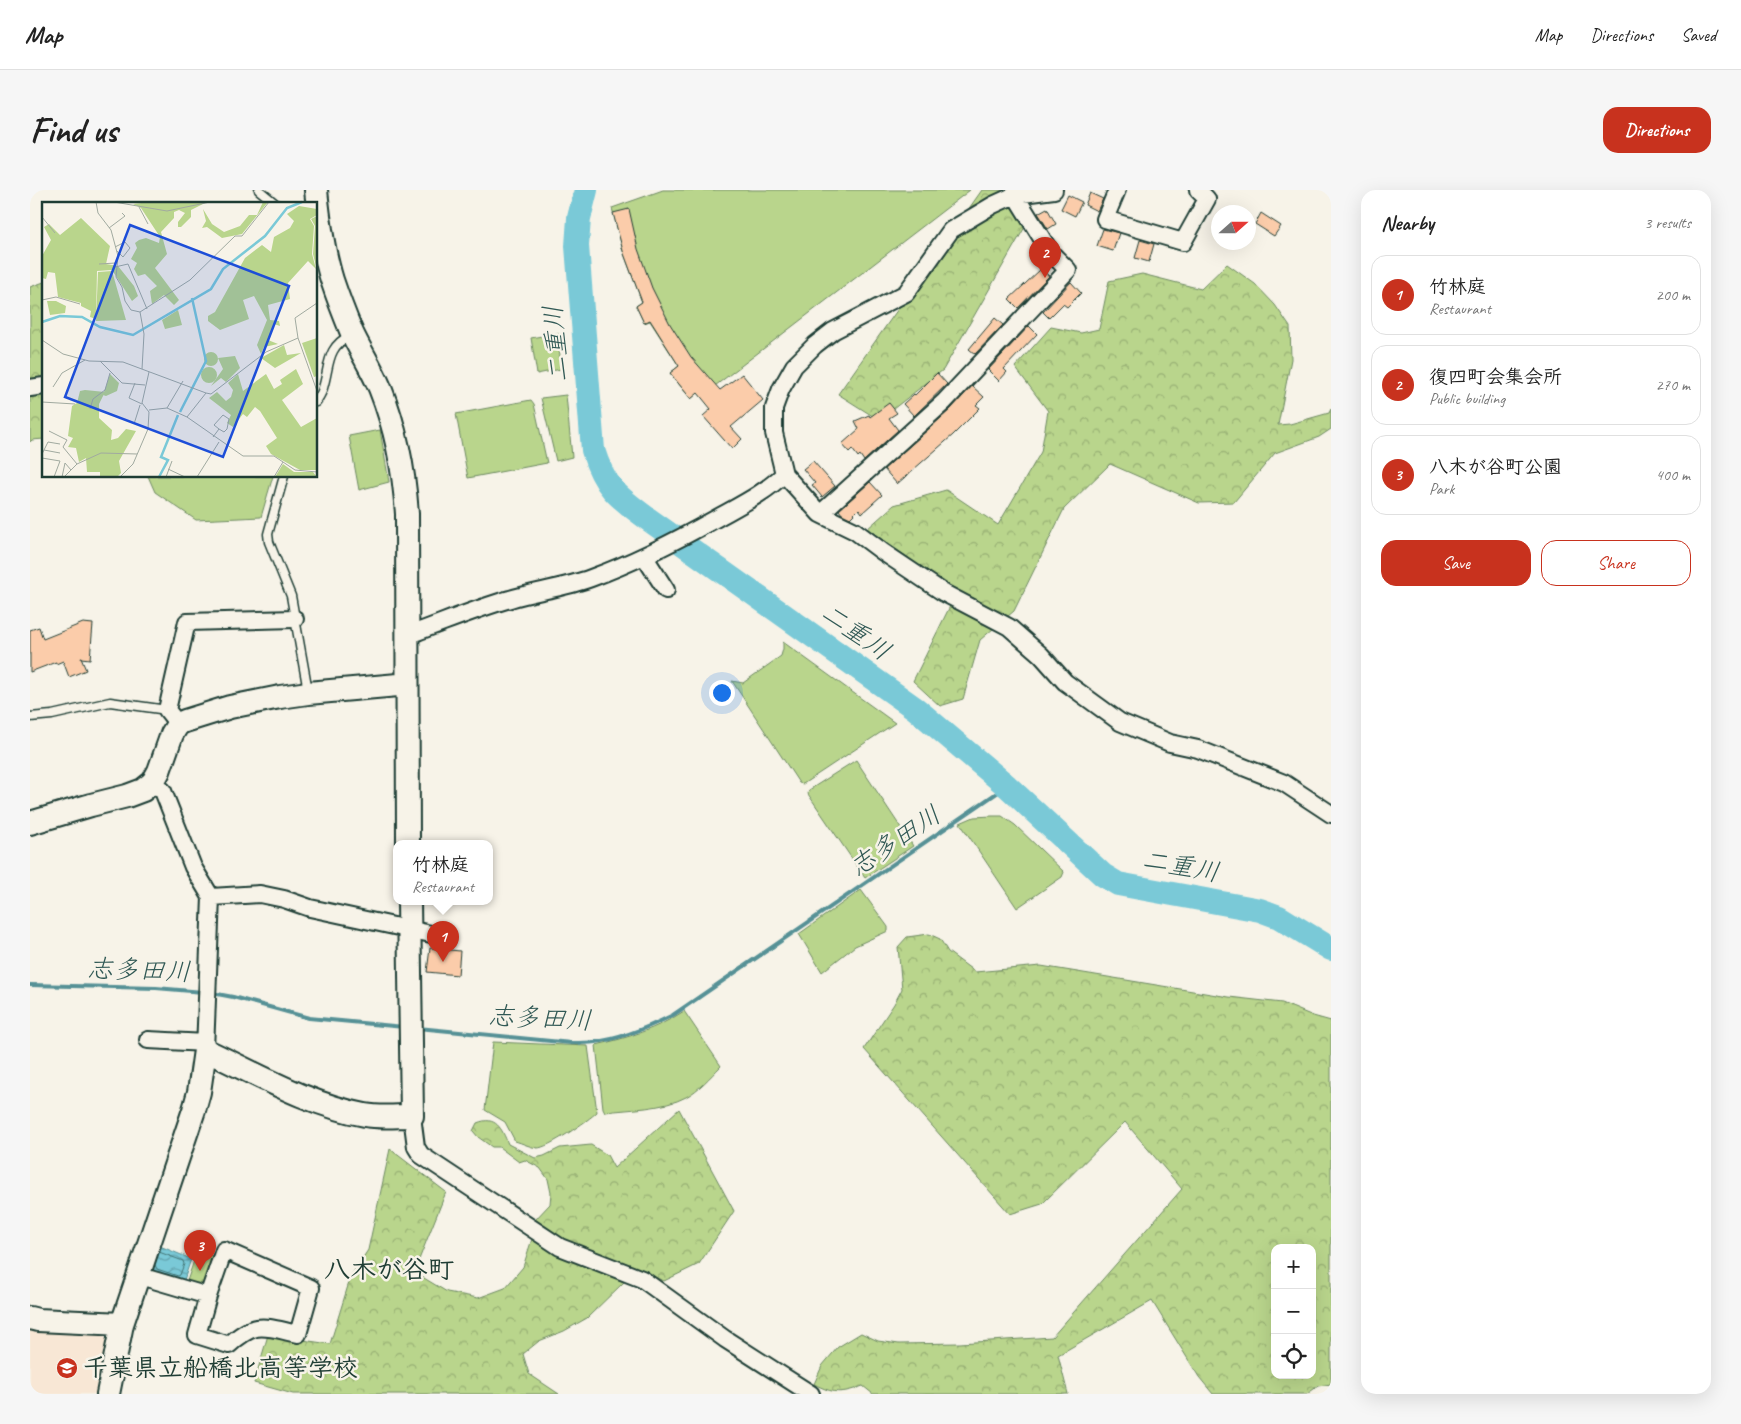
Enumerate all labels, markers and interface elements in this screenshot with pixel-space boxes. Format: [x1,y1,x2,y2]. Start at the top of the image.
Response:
text: Map [25,20,62,50]
text: Map [1535,24,1562,46]
text: Directions [1590,24,1653,46]
text: Saved [1681,24,1716,46]
button: Directions [1603,107,1711,153]
text: Find us [30,108,117,153]
inset map [42,202,318,478]
north arrow [1211,205,1256,250]
text: Nearby [1381,210,1434,236]
text: 3 results [1644,213,1691,233]
pin: 2 [1029,237,1061,278]
text: 竹林庭 [1429,275,1486,299]
text: 1 [1394,285,1402,305]
text: 200 m [1656,285,1690,305]
text: Restaurant [1429,299,1491,319]
water label: 二重川 [536,304,576,384]
text: 復四町会集会所 [1429,365,1562,389]
text: 2 [1394,375,1402,395]
text: 270 m [1656,375,1690,395]
text: Public building [1429,389,1505,409]
text: 八木が谷町公園 [1429,455,1562,479]
text: 3 [1394,465,1402,485]
text: 400 m [1656,465,1690,485]
text: Park [1429,479,1454,499]
button: Save [1381,540,1531,586]
button: Share [1541,540,1691,586]
water label: 二重川 [815,596,897,668]
your location [709,680,735,706]
water label: 志多田川 [843,798,947,884]
popup [393,840,493,905]
water label: 二重川 [1140,843,1222,889]
text: 竹林庭 [412,853,469,877]
text: Restaurant [412,877,474,897]
pin: 1 [427,921,459,962]
water label: 志多田川 [86,952,192,988]
water label: 志多田川 [487,999,593,1037]
pin: 3 [184,1230,216,1271]
map controls [1271,1244,1316,1379]
button: + [1271,1244,1316,1289]
district label: 八木が谷町 [324,1253,454,1286]
button: − [1271,1289,1316,1334]
button: locate [1271,1334,1316,1379]
place label: 千葉県立船橋北高等学校 [83,1352,358,1384]
school or university icon: 千葉県立船橋北高等学校 [55,1356,79,1380]

